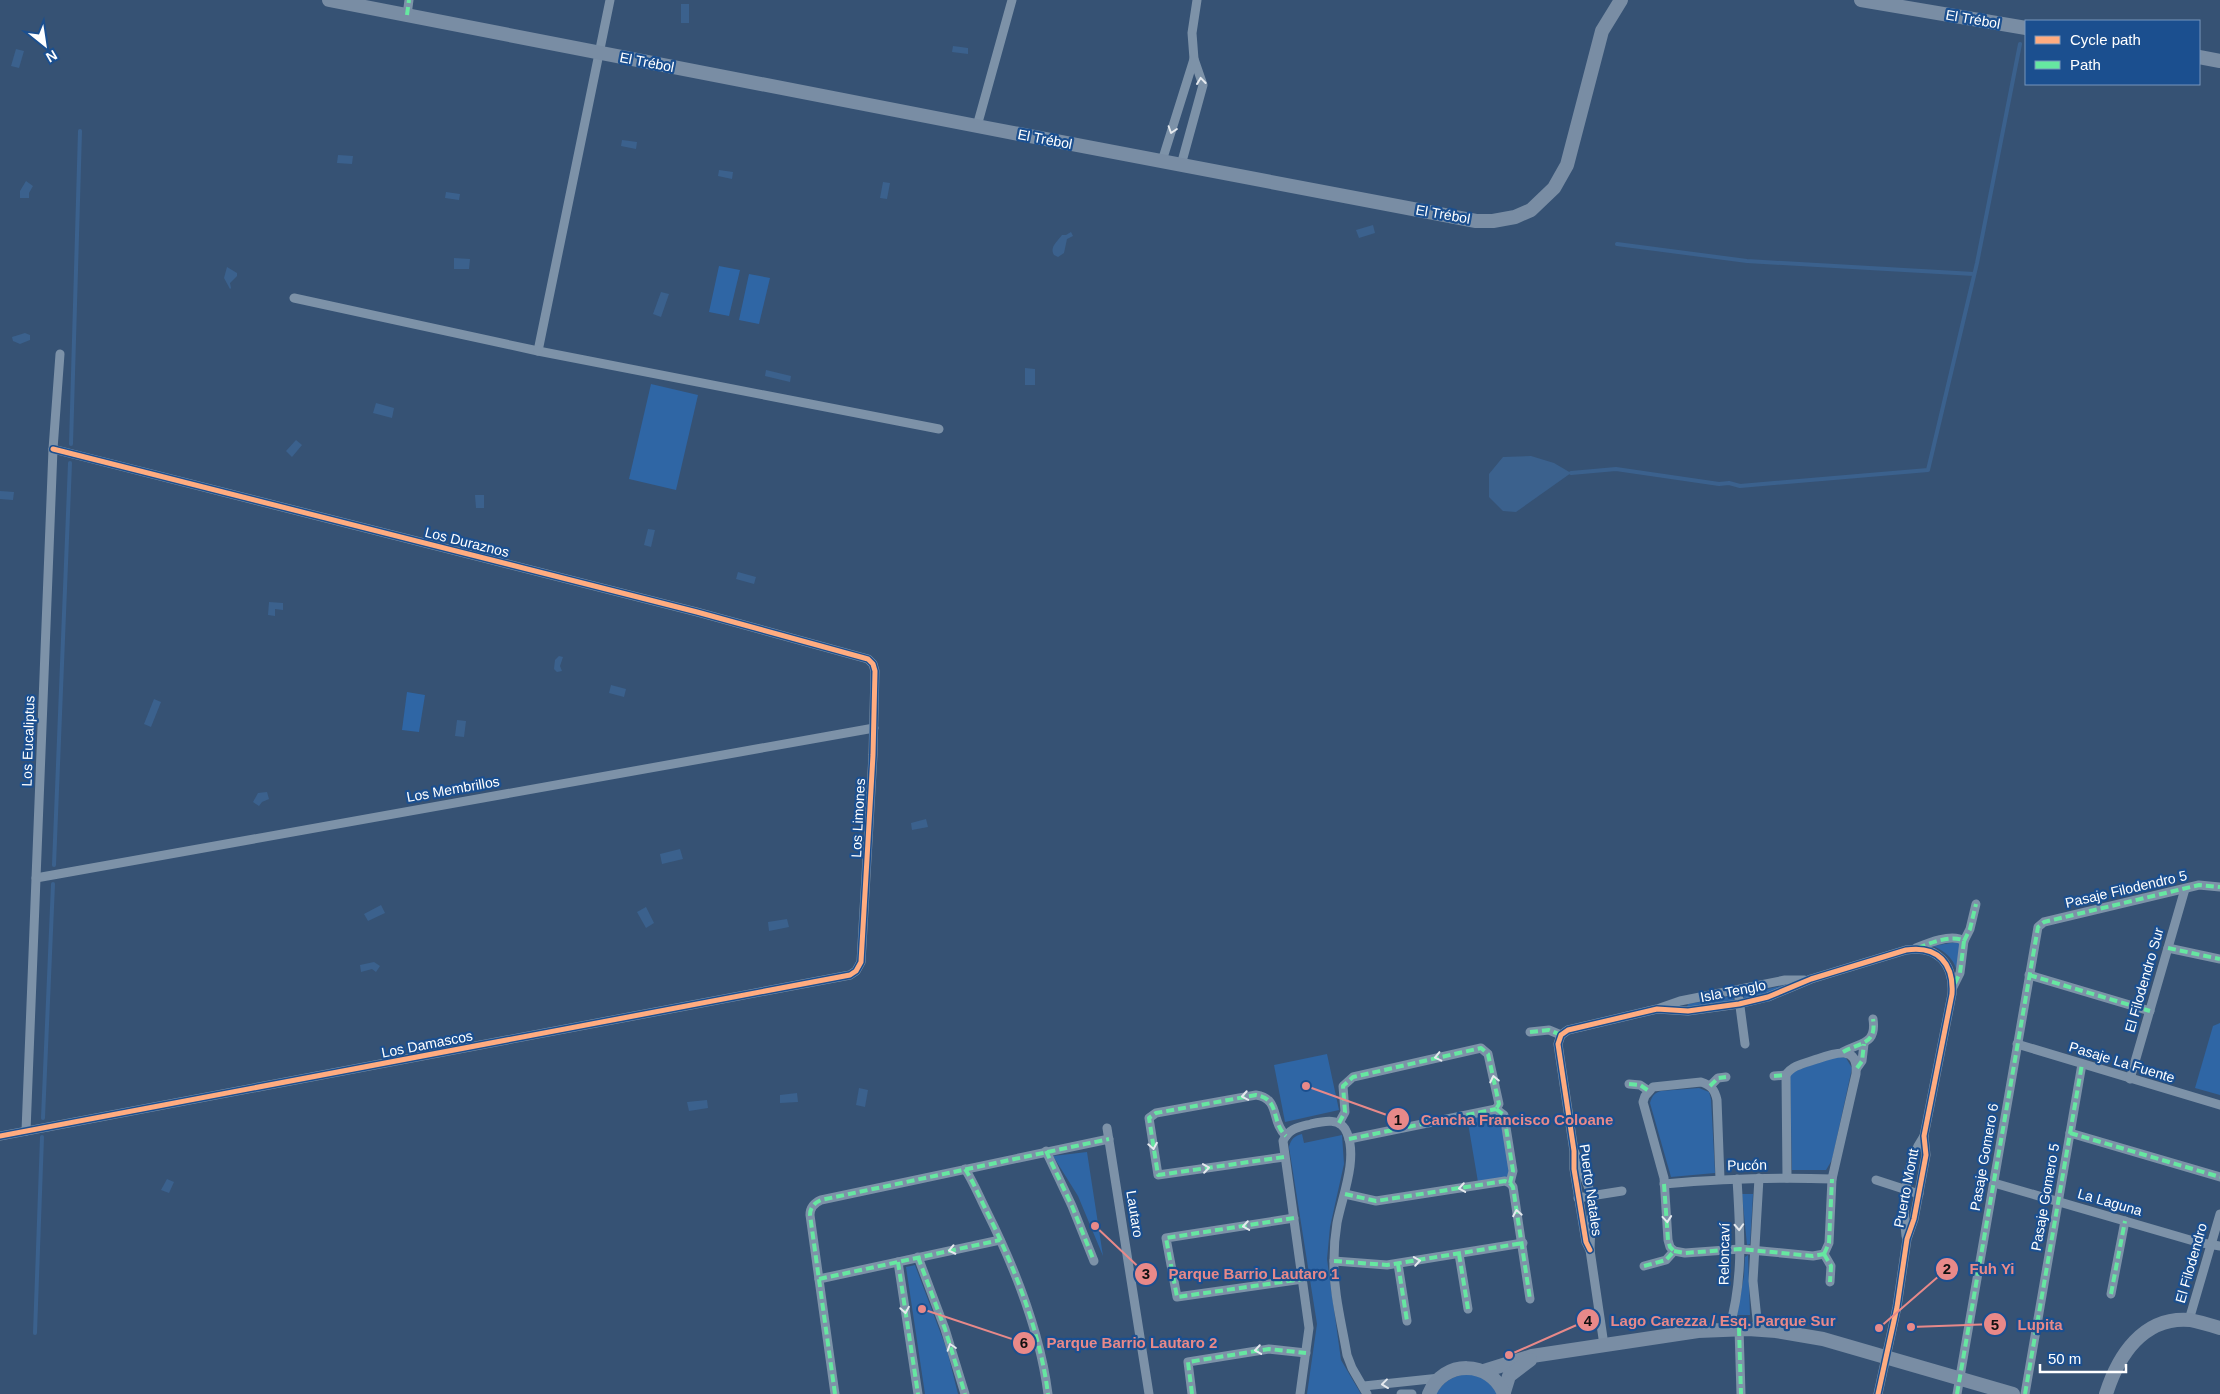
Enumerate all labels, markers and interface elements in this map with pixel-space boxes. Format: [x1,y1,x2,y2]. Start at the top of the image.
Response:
street label: El Trébol [1944,6,2002,32]
north arrow [20,20,70,70]
legend [2025,20,2200,85]
text: Cycle path [2070,31,2141,48]
text: N [43,47,60,66]
street label: El Trébol [618,49,676,75]
text: Path [2070,56,2101,73]
one-way arrow [1196,77,1207,85]
one-way arrow [1168,125,1178,134]
street label: El Trébol [1016,126,1074,152]
street label: El Trébol [1414,201,1472,227]
street label: Los Duraznos [423,524,511,560]
street label: Los Eucaliptus [18,695,38,787]
street label: Los Membrillos [405,773,501,805]
street label: Los Limones [848,778,868,858]
street label: Pasaje Filodendro 5 [2064,867,2189,911]
street label: El Filodendro Sur [2121,925,2167,1034]
street label: Isla Tenglo [1699,977,1767,1005]
street label: Los Damascos [380,1027,474,1061]
street label: Pasaje La Fuente [2067,1038,2177,1086]
one-way arrow [1434,1051,1443,1062]
one-way arrow [1489,1075,1499,1083]
one-way arrow [1241,1091,1250,1101]
street label: Pasaje Gomero 6 [1967,1102,2001,1212]
callout: Cancha Francisco Coloane [1386,1104,1623,1134]
text: 1 [1394,1111,1402,1128]
text: Cancha Francisco Coloane [1421,1111,1613,1128]
one-way arrow [1147,1142,1157,1151]
street label: Pasaje Gomero 5 [2028,1142,2062,1252]
street label: Puerto Natales [1577,1143,1605,1237]
street label: Puerto Montt [1890,1147,1922,1229]
street label: Pucón [1727,1157,1767,1173]
one-way arrow [1203,1163,1211,1174]
one-way arrow [1458,1182,1467,1192]
street label: La Laguna [2076,1185,2144,1219]
street label: Lautaro [1123,1189,1147,1239]
one-way arrow [1513,1208,1523,1217]
one-way arrow [1661,1215,1672,1223]
one-way arrow [1241,1220,1250,1230]
street label: El Filodendro [2172,1221,2210,1305]
street label: Reloncaví [1715,1223,1733,1285]
one-way arrow [1734,1223,1745,1231]
one-way arrow [948,1244,956,1255]
callout: Fuh Yi [1935,1254,2025,1284]
one-way arrow [1413,1256,1421,1266]
callout: Parque Barrio Lautaro 1 [1134,1259,1350,1289]
text: 2 [1943,1260,1951,1277]
text: Fuh Yi [1970,1260,2015,1277]
text: 3 [1142,1265,1150,1282]
text: Parque Barrio Lautaro 1 [1169,1265,1339,1282]
callout: Lago Carezza / Esq. Parque Sur [1576,1305,1846,1335]
one-way arrow [900,1306,910,1314]
callout: Lupita [1983,1309,2073,1339]
text: 4 [1584,1312,1593,1329]
text: Lago Carezza / Esq. Parque Sur [1610,1312,1836,1329]
text: 5 [1991,1316,1999,1333]
text: Lupita [2018,1316,2063,1333]
callout: Parque Barrio Lautaro 2 [1011,1328,1227,1358]
text: 6 [1020,1334,1028,1351]
text: Parque Barrio Lautaro 2 [1047,1334,1217,1351]
scale bar [2040,1342,2126,1374]
one-way arrow [947,1343,957,1352]
one-way arrow [1253,1345,1262,1355]
text: 50 m [2048,1350,2081,1367]
one-way arrow [1380,1378,1388,1389]

